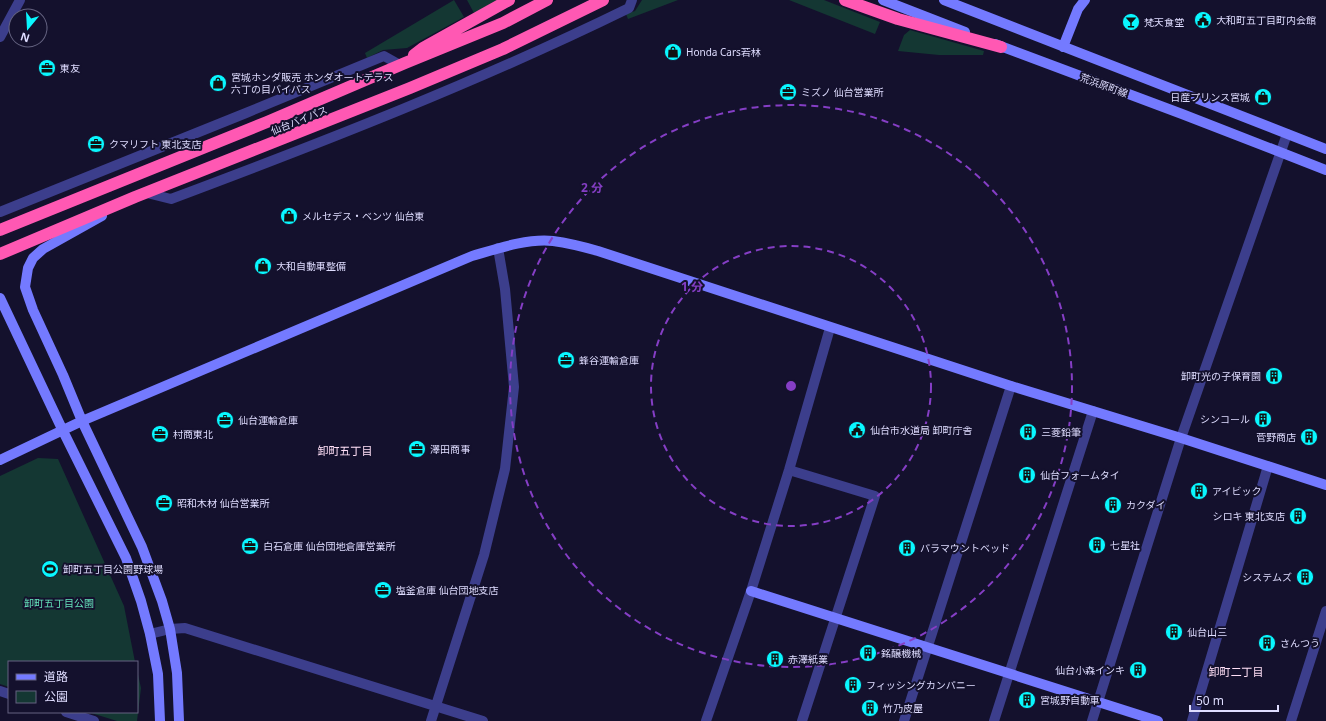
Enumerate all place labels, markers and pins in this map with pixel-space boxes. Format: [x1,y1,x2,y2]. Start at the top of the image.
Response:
public building icon: 大和町五丁目町内会館 [1193,10,1213,30]
bar icon: 梵天食堂 [1121,12,1141,32]
place label: 大和町五丁目町内会館 [1216,13,1316,27]
place label: 梵天食堂 [1144,15,1184,29]
shop icon: Honda Cars若林 [663,42,683,62]
place label: Honda Cars若林 [686,45,761,59]
office icon: 東友 [37,58,57,78]
place label: 東友 [60,61,80,75]
place label: 宮城ホンダ販売 ホンダオートテラス 六丁の目バイパス [231,70,393,96]
shop icon: 宮城ホンダ販売 ホンダオートテラス 六丁の目バイパス [208,73,228,93]
office icon: ミズノ 仙台営業所 [778,82,798,102]
place label: ミズノ 仙台営業所 [801,85,884,99]
shop icon: 日産プリンス宮城 [1253,87,1273,107]
place label: 日産プリンス宮城 [1170,90,1250,104]
office icon: クマリフト 東北支店 [86,134,106,154]
place label: クマリフト 東北支店 [109,137,202,151]
shop icon: メルセデス・ベンツ 仙台東 [279,206,299,226]
place label: メルセデス・ベンツ 仙台東 [302,209,425,223]
shop icon: 大和自動車整備 [253,256,273,276]
place label: 大和自動車整備 [276,259,346,273]
office icon: 蜂谷運輸倉庫 [556,350,576,370]
place label: 蜂谷運輸倉庫 [579,353,639,367]
building icon: 卸町光の子保育園 [1264,366,1284,386]
place label: 卸町光の子保育園 [1181,369,1261,383]
centre of rings [784,379,798,393]
building icon: シンコール [1253,409,1273,429]
office icon: 仙台運輸倉庫 [215,410,235,430]
place label: シンコール [1200,412,1250,426]
place label: 仙台運輸倉庫 [238,413,298,427]
public building icon: 仙台市水道局 卸町庁舎 [847,420,867,440]
building icon: 三菱鉛筆 [1018,422,1038,442]
place label: 仙台市水道局 卸町庁舎 [870,423,973,437]
office icon: 村商東北 [150,424,170,444]
place label: 三菱鉛筆 [1041,425,1081,439]
place label: 村商東北 [173,427,213,441]
building icon: 菅野商店 [1299,427,1319,447]
place label: 菅野商店 [1256,430,1296,444]
office icon: 澤田商事 [407,439,427,459]
place label: 澤田商事 [430,442,470,456]
building icon: 仙台フォームタイ [1017,465,1037,485]
place label: 仙台フォームタイ [1040,468,1120,482]
building icon: アイビック [1189,481,1209,501]
place label: アイビック [1212,484,1262,498]
office icon: 昭和木材 仙台営業所 [154,493,174,513]
building icon: カクダイ [1103,495,1123,515]
place label: 昭和木材 仙台営業所 [177,496,270,510]
place label: カクダイ [1126,498,1166,512]
building icon: シロキ 東北支店 [1288,506,1308,526]
place label: シロキ 東北支店 [1212,509,1285,523]
building icon: 七星社 [1087,535,1107,555]
office icon: 白石倉庫 仙台団地倉庫営業所 [240,536,260,556]
building icon: パラマウントベッド [897,538,917,558]
place label: 七星社 [1110,538,1140,552]
place label: 白石倉庫 仙台団地倉庫営業所 [263,539,396,553]
place label: パラマウントベッド [920,541,1010,555]
sports icon: 卸町五丁目公園野球場 [40,559,60,579]
place label: 卸町五丁目公園野球場 [63,562,163,576]
building icon: システムズ [1295,567,1315,587]
place label: システムズ [1242,570,1292,584]
office icon: 塩釜倉庫 仙台団地支店 [373,580,393,600]
place label: 塩釜倉庫 仙台団地支店 [396,583,499,597]
building icon: 仙台山三 [1164,622,1184,642]
place label: 仙台山三 [1187,625,1227,639]
building icon: さんつう [1257,633,1277,653]
place label: さんつう [1280,636,1320,650]
building icon: 銘醸機械 [858,643,878,663]
place label: 銘醸機械 [881,646,921,660]
building icon: 赤澤紙業 [765,649,785,669]
place label: 赤澤紙業 [788,652,828,666]
building icon: 仙台小森インキ [1128,660,1148,680]
place label: 仙台小森インキ [1055,663,1125,677]
building icon: フィッシングカンパニー [843,675,863,695]
place label: フィッシングカンパニー [866,678,976,692]
building icon: 宮城野自動車 [1017,690,1037,710]
place label: 宮城野自動車 [1040,693,1100,707]
building icon: 竹乃皮屋 [860,698,880,718]
place label: 竹乃皮屋 [883,701,923,715]

